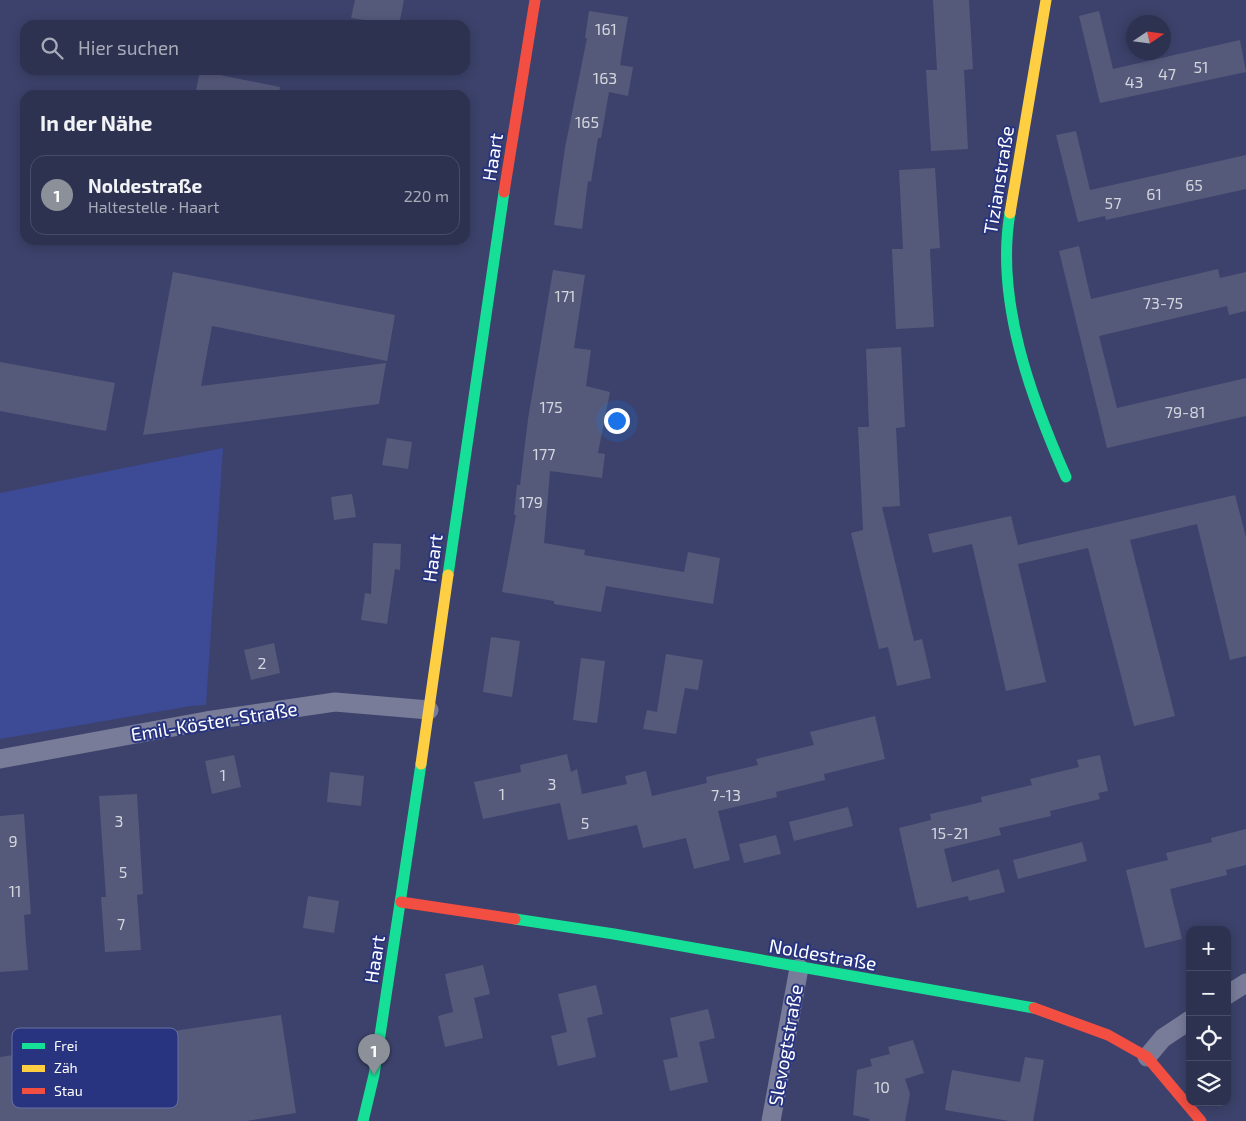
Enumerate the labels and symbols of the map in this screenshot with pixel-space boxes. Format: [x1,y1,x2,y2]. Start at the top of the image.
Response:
north arrow [1126,15,1171,60]
house number: 161 [595,19,617,38]
house number: 51 [1194,57,1208,76]
house number: 47 [1158,64,1176,83]
house number: 163 [593,68,617,87]
house number: 43 [1125,72,1143,91]
house number: 165 [575,112,599,131]
street label: Tizianstraße [978,124,1018,236]
street label: Haart [477,131,507,183]
house number: 65 [1185,175,1203,194]
house number: 61 [1146,184,1162,203]
house number: 57 [1105,193,1121,212]
house number: 171 [555,286,575,305]
house number: 73-75 [1143,293,1183,312]
house number: 175 [539,397,563,416]
house number: 79-81 [1165,402,1205,421]
your location [604,408,630,434]
house number: 177 [533,444,555,463]
house number: 179 [519,492,543,511]
street label: Haart [417,532,447,584]
house number: 2 [258,653,267,672]
street label: Emil-Köster-Straße [129,696,299,746]
house number: 1 [220,765,226,784]
house number: 3 [548,774,556,793]
house number: 1 [499,784,505,803]
house number: 7-13 [711,785,741,804]
house number: 3 [115,811,123,830]
house number: 5 [581,813,589,832]
house number: 15-21 [931,823,969,842]
house number: 9 [8,831,18,850]
house number: 5 [119,862,127,881]
house number: 11 [9,881,21,900]
house number: 7 [117,914,125,933]
street label: Haart [359,933,389,985]
street label: Noldestraße [767,933,879,975]
street label: Slevogtstraße [763,982,807,1108]
legend [12,1028,178,1108]
pin: 1 [358,1034,390,1075]
text: Frei [54,1037,78,1054]
text: Zäh [54,1059,78,1076]
house number: 10 [874,1077,890,1096]
text: Stau [54,1082,83,1099]

